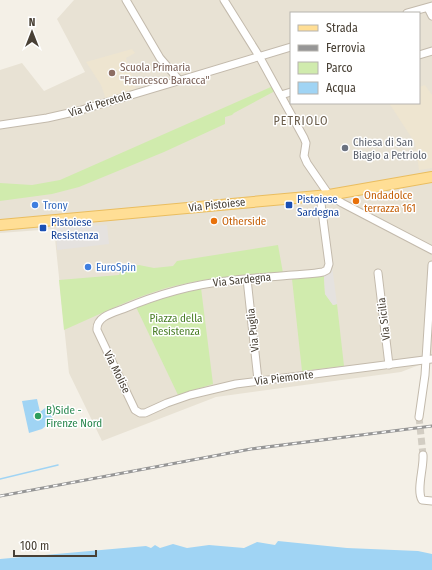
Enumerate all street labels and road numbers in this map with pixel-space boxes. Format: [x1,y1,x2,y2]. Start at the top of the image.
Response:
street label: Via di Peretola [67,88,133,120]
street label: Via Pistoiese [188,196,246,214]
street label: Via Sardegna [212,270,272,290]
street label: Via Sicilia [375,297,393,341]
street label: Via Puglia [244,308,262,352]
street label: Via Molise [101,349,133,395]
street label: Via Piemonte [254,368,314,388]

